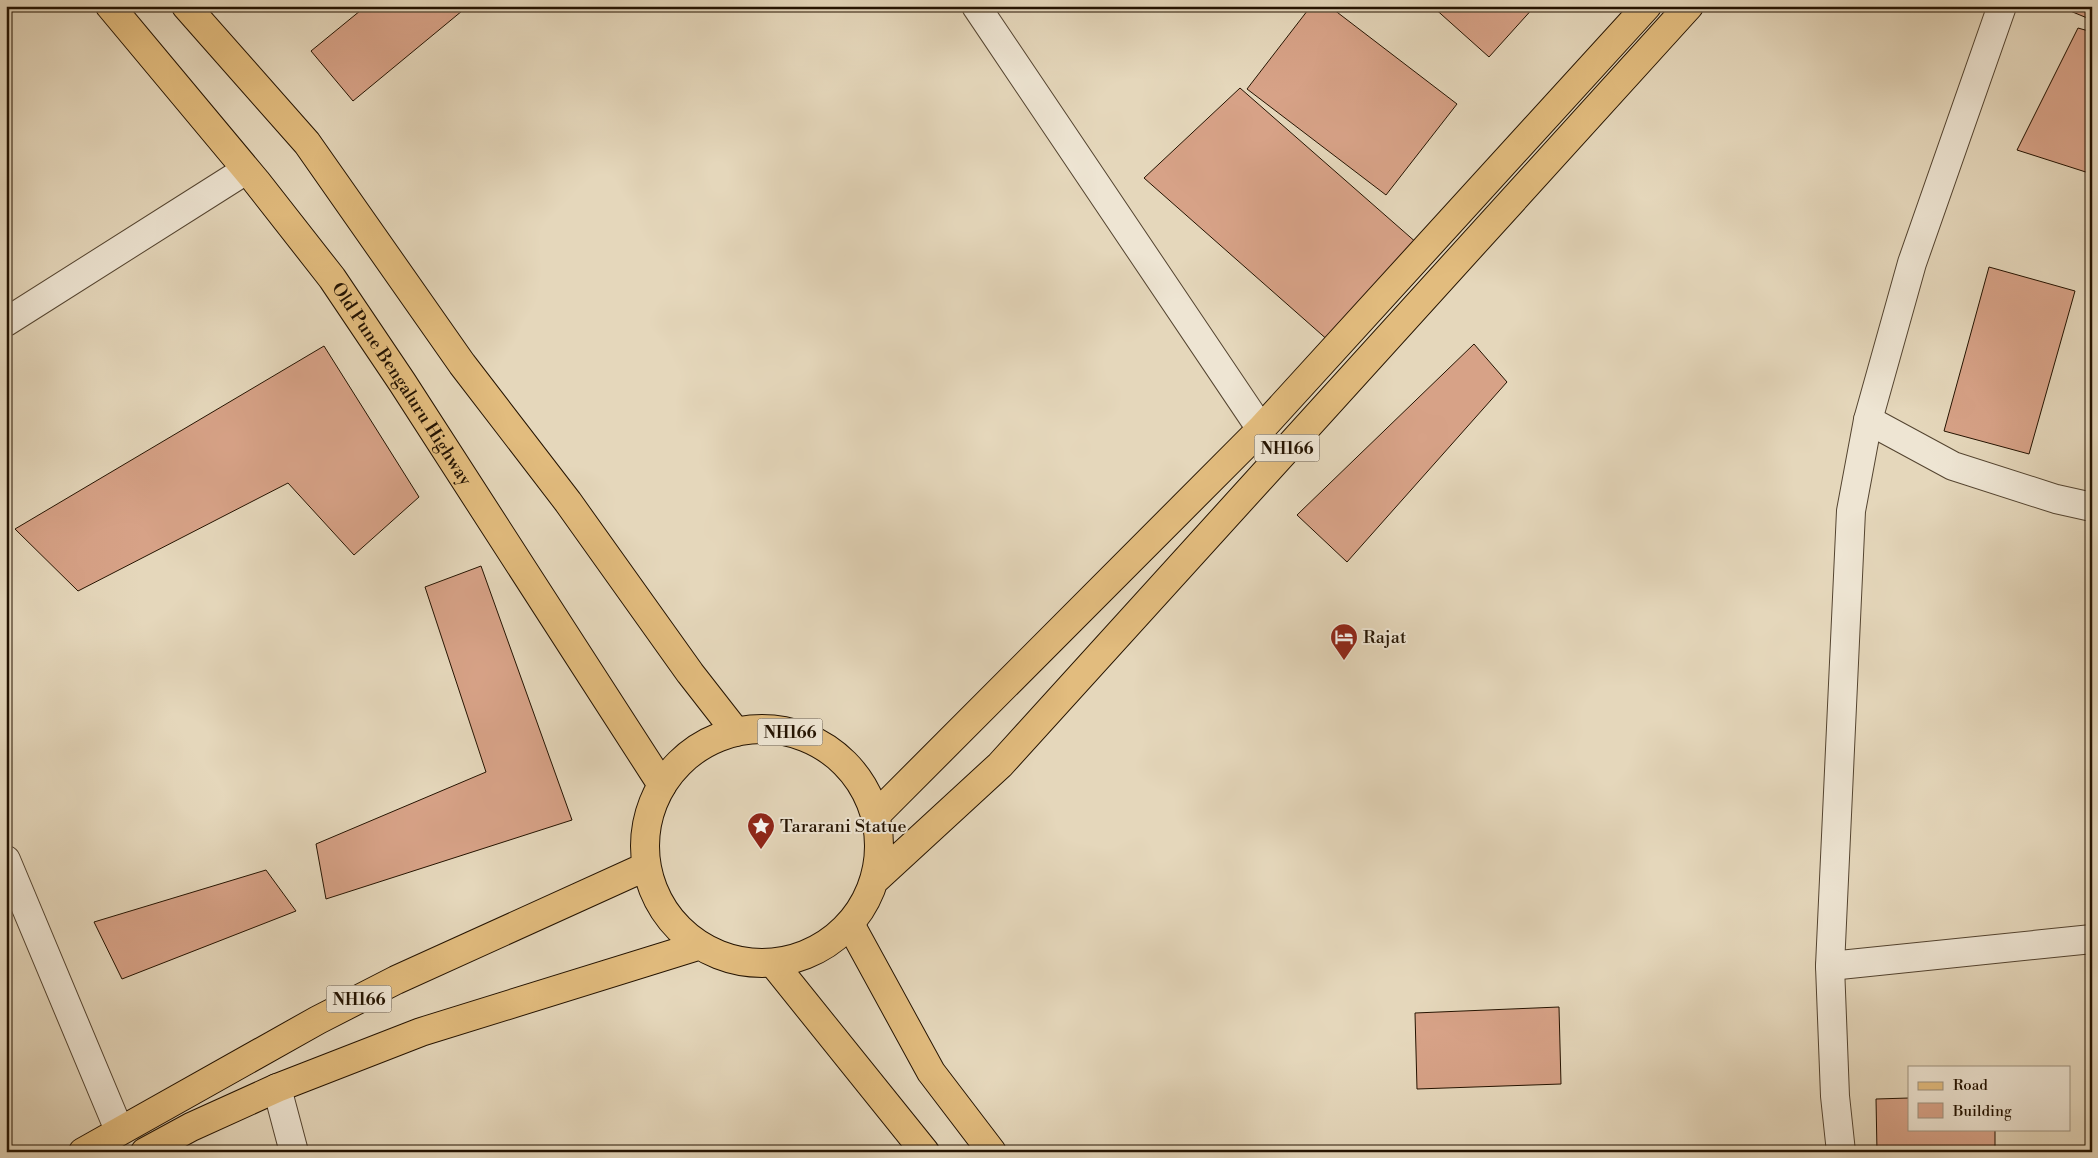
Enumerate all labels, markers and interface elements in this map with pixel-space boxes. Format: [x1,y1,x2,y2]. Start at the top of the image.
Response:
street label: Old Pune Bengaluru Highway [326,278,477,490]
road number: NH166 [1254,434,1320,462]
hotel icon: Rajat [1329,622,1359,661]
place label: Rajat [1363,626,1407,649]
road number: NH166 [758,719,822,746]
place icon: Tararani Statue [746,811,776,850]
place label: Tararani Statue [780,815,907,838]
road number: NH166 [326,986,392,1012]
legend [1908,1066,2070,1130]
text: Road [1953,1076,1988,1095]
text: Building [1952,1102,2012,1121]

